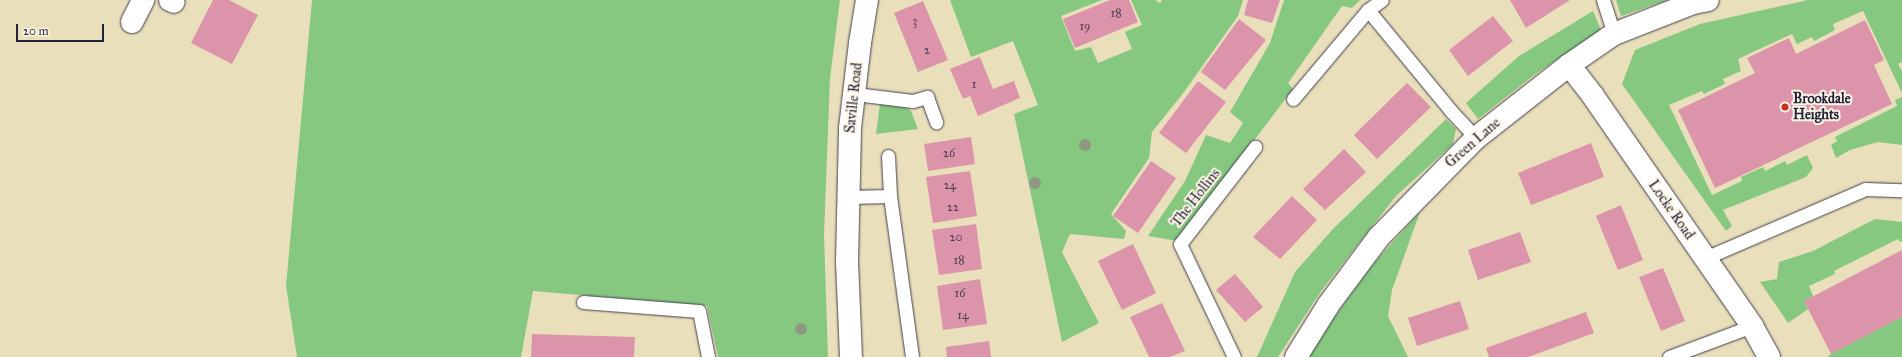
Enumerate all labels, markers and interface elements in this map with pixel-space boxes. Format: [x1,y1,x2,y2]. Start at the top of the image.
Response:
house number: 18 [1110,7,1122,21]
house number: 3 [913,15,917,29]
scale bar [18,16,106,42]
house number: 19 [1079,20,1091,34]
text: 20 m [23,24,49,38]
house number: 2 [924,44,930,58]
street label: Saville Road [842,62,866,134]
house number: 1 [972,78,976,92]
place label: Brookdale Heights [1793,91,1851,124]
marker: Brookdale Heights [1780,102,1790,112]
street label: Green Lane [1442,115,1504,171]
house number: 26 [943,147,955,161]
street label: The Hollins [1168,166,1224,230]
street label: Locke Road [1644,177,1698,243]
house number: 24 [944,179,956,193]
house number: 22 [947,201,959,215]
house number: 20 [950,231,962,245]
house number: 18 [953,254,965,268]
house number: 16 [955,287,965,301]
house number: 14 [957,309,969,323]

